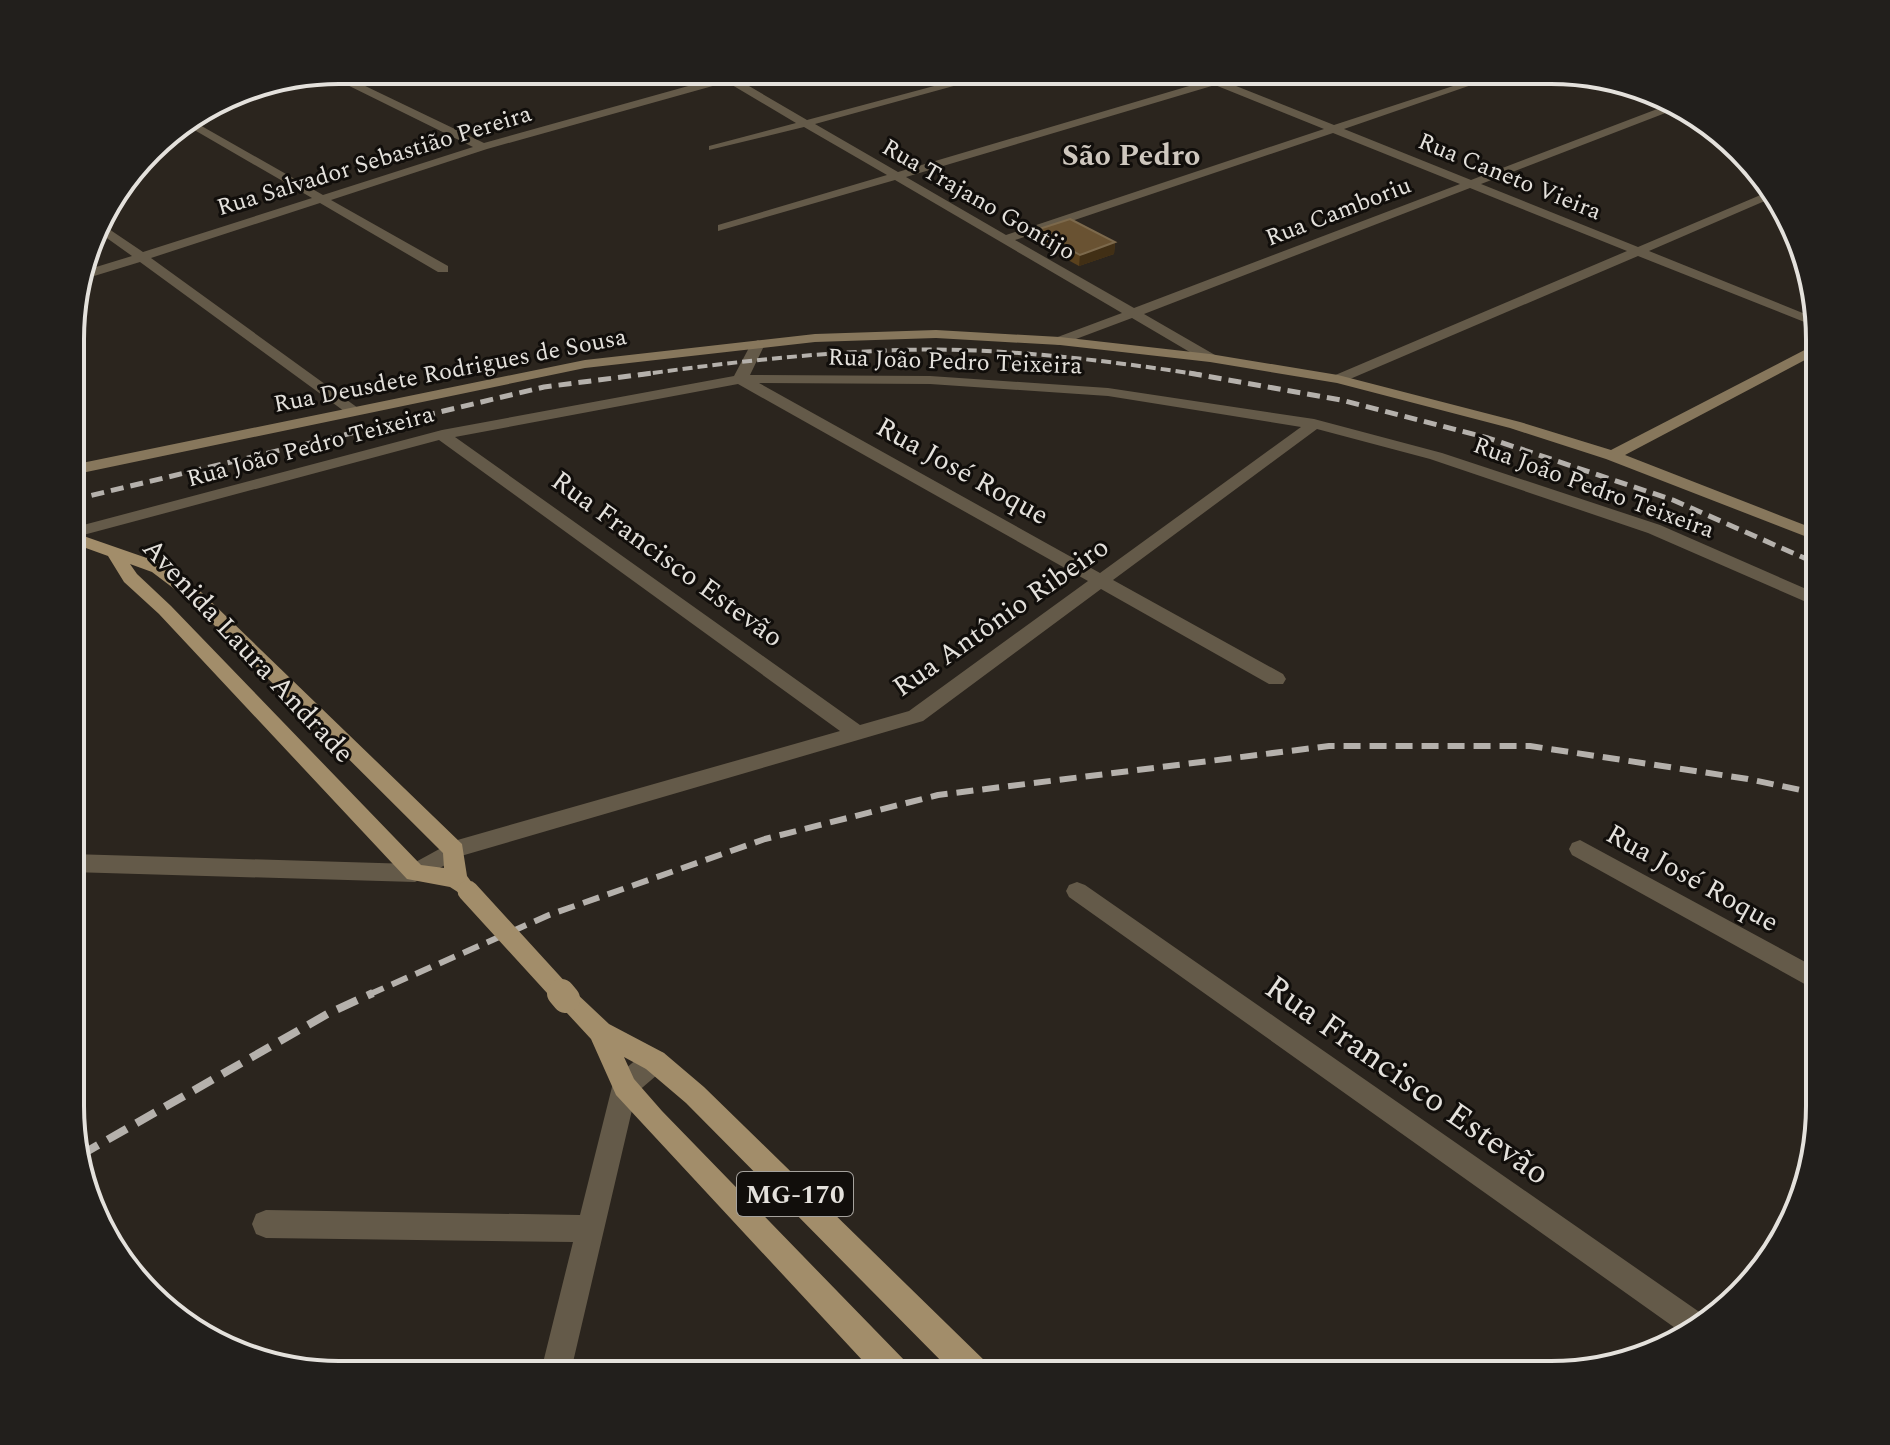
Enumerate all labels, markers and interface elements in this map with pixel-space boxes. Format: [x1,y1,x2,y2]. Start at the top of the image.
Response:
street label: Rua Salvador Sebastião Pereira [212,96,536,226]
street label: Rua Caneto Vieira [1412,124,1607,230]
street label: Rua Trajano Gontijo [875,130,1082,270]
district label: São Pedro [1062,133,1200,179]
street label: Rua Camboriu [1260,168,1417,256]
street label: Rua Deusdete Rodrigues de Sousa [271,319,630,423]
street label: Rua João Pedro Teixeira [827,340,1083,384]
street label: Rua João Pedro Teixeira [183,397,438,497]
street label: Rua José Roque [868,406,1057,537]
street label: Rua João Pedro Teixeira [1468,428,1720,548]
street label: Rua Francisco Estevão [542,460,792,658]
street label: Rua Antônio Ribeiro [884,526,1118,708]
street label: Avenida Laura Andrade [132,529,364,773]
street label: Rua José Roque [1598,813,1787,944]
street label: Rua Francisco Estevão [1254,962,1560,1199]
road number: MG-170 [737,1172,853,1216]

